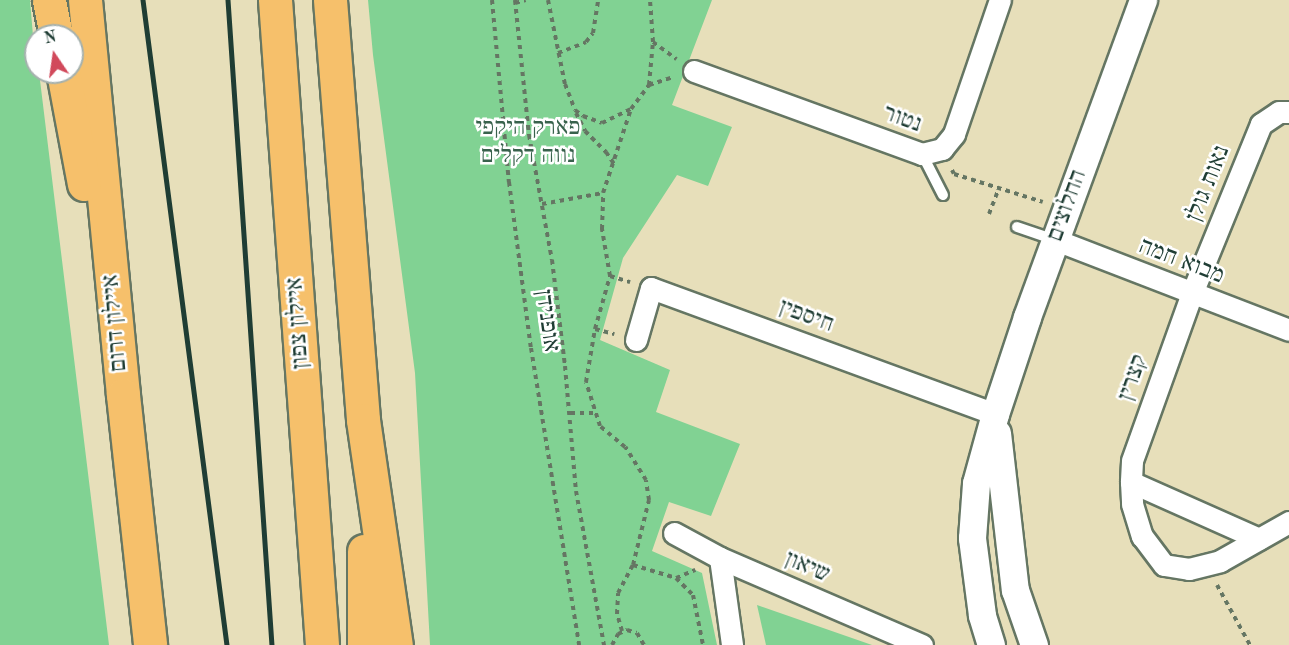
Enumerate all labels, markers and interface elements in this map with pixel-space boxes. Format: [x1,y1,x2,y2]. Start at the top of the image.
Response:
north arrow [24,24,84,84]
text: N [43,29,58,48]
street label: נטור [879,100,925,140]
park label: פארק היקפי נווה דקלים [476,115,580,171]
street label: נאות גולן [1181,142,1237,226]
street label: החלוצים [1042,166,1094,246]
street label: מבוא חמה [1134,233,1228,291]
street label: איילון דרום [97,273,135,373]
street label: איילון צפון [281,276,317,370]
street label: אופנידן [527,288,565,354]
street label: חיספין [775,294,837,340]
street label: קצרין [1113,351,1155,405]
street label: שיאון [780,546,834,590]

